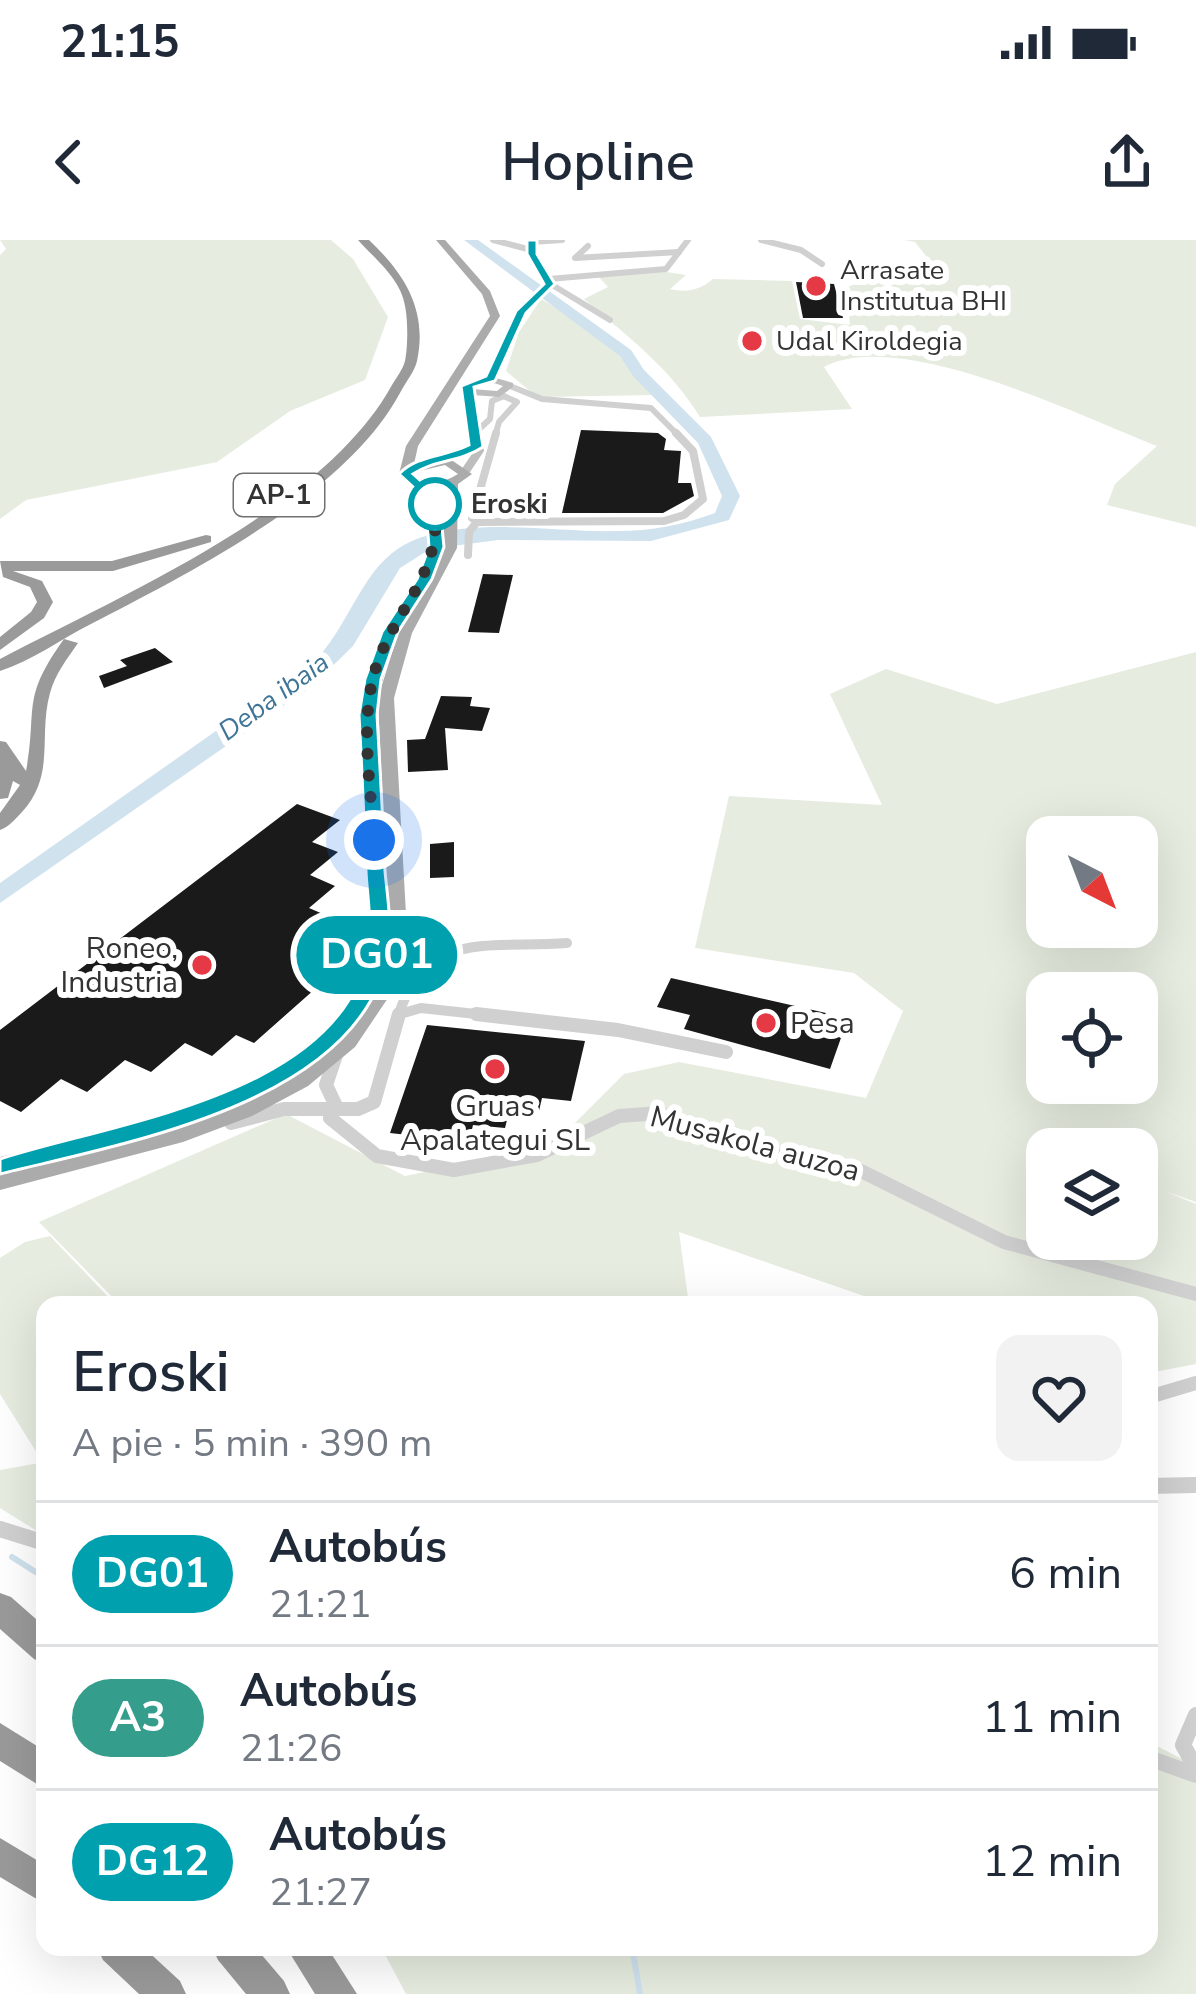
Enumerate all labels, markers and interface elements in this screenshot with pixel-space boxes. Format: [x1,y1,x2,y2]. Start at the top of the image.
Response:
text: 21:15 [60,12,179,73]
text: Hopline [501,125,695,199]
icon: back [36,129,102,195]
icon: share [1094,129,1160,195]
place label: Arrasate Institutua BHI [840,252,1007,320]
marker: Arrasate Institutua BHI [803,273,829,299]
place label: Udal Kiroldegia [776,323,963,360]
marker: Udal Kiroldegia [739,328,765,354]
road number: AP-1 [234,474,324,516]
marker: Eroski [410,479,460,529]
place label: Eroski [471,486,548,523]
water label: Deba ibaia [211,644,337,750]
your location [344,810,404,870]
north arrow [1026,816,1158,948]
map controls [1026,816,1158,1260]
line badge: DG01 [293,916,461,994]
text: DG01 [320,926,434,983]
place label: Roneo, Industria [61,928,178,1003]
marker: Roneo, Industria [189,952,215,978]
button: locate [1026,972,1158,1104]
place label: Pesa [790,1003,855,1044]
marker: Pesa [753,1010,779,1036]
marker: Gruas Apalategui SL [482,1056,508,1082]
place label: Gruas Apalategui SL [400,1086,590,1161]
street label: Musakola auzoa [646,1096,864,1192]
button: layers [1026,1128,1158,1260]
text: Eroski [72,1333,229,1411]
button: heart [996,1335,1122,1461]
text: A pie · 5 min · 390 m [72,1417,432,1470]
text: Autobús [269,1517,447,1578]
text: 6 min [1009,1543,1122,1604]
text: DG01 [96,1545,209,1602]
text: 21:21 [269,1578,372,1631]
text: Autobús [240,1661,418,1722]
text: 11 min [982,1687,1122,1748]
text: A3 [110,1689,166,1746]
text: 21:26 [240,1722,343,1775]
text: Autobús [269,1805,447,1866]
text: 12 min [982,1831,1122,1892]
text: DG12 [96,1833,209,1890]
text: 21:27 [269,1866,372,1919]

